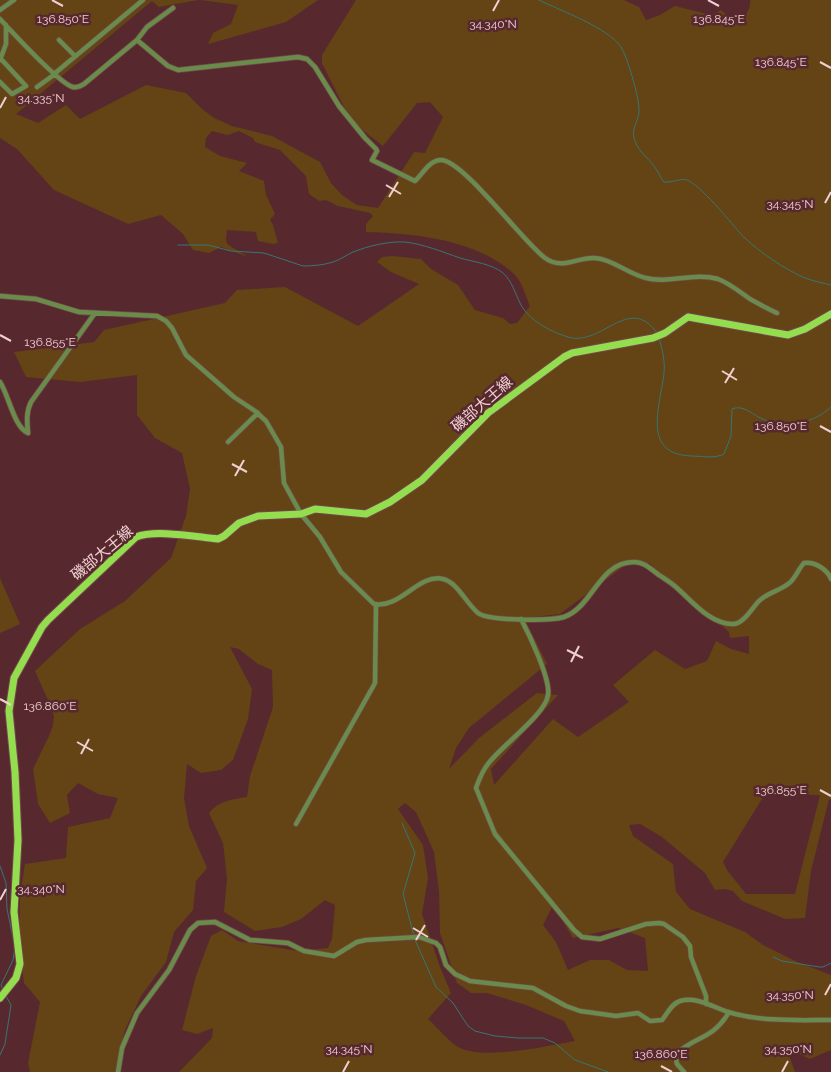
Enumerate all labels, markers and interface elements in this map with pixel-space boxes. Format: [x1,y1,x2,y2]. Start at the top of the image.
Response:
text: 136.850°E [37,12,89,26]
text: 136.845°E [693,12,745,26]
text: 34.340°N [469,17,517,31]
text: 136.845°E [755,55,807,69]
text: 34.335°N [17,91,65,105]
text: 34.345°N [766,197,814,211]
text: 136.855°E [24,335,76,349]
street label: 磯部大王線 [448,373,516,435]
text: 136.850°E [755,419,807,433]
street label: 磯部大王線 [67,522,137,584]
text: 136.860°E [23,699,77,713]
text: 136.855°E [755,783,807,797]
text: 34.340°N [17,882,65,896]
text: 34.350°N [766,988,814,1002]
text: 34.345°N [325,1042,373,1056]
text: 34.350°N [764,1042,812,1056]
text: 136.860°E [634,1047,688,1061]

